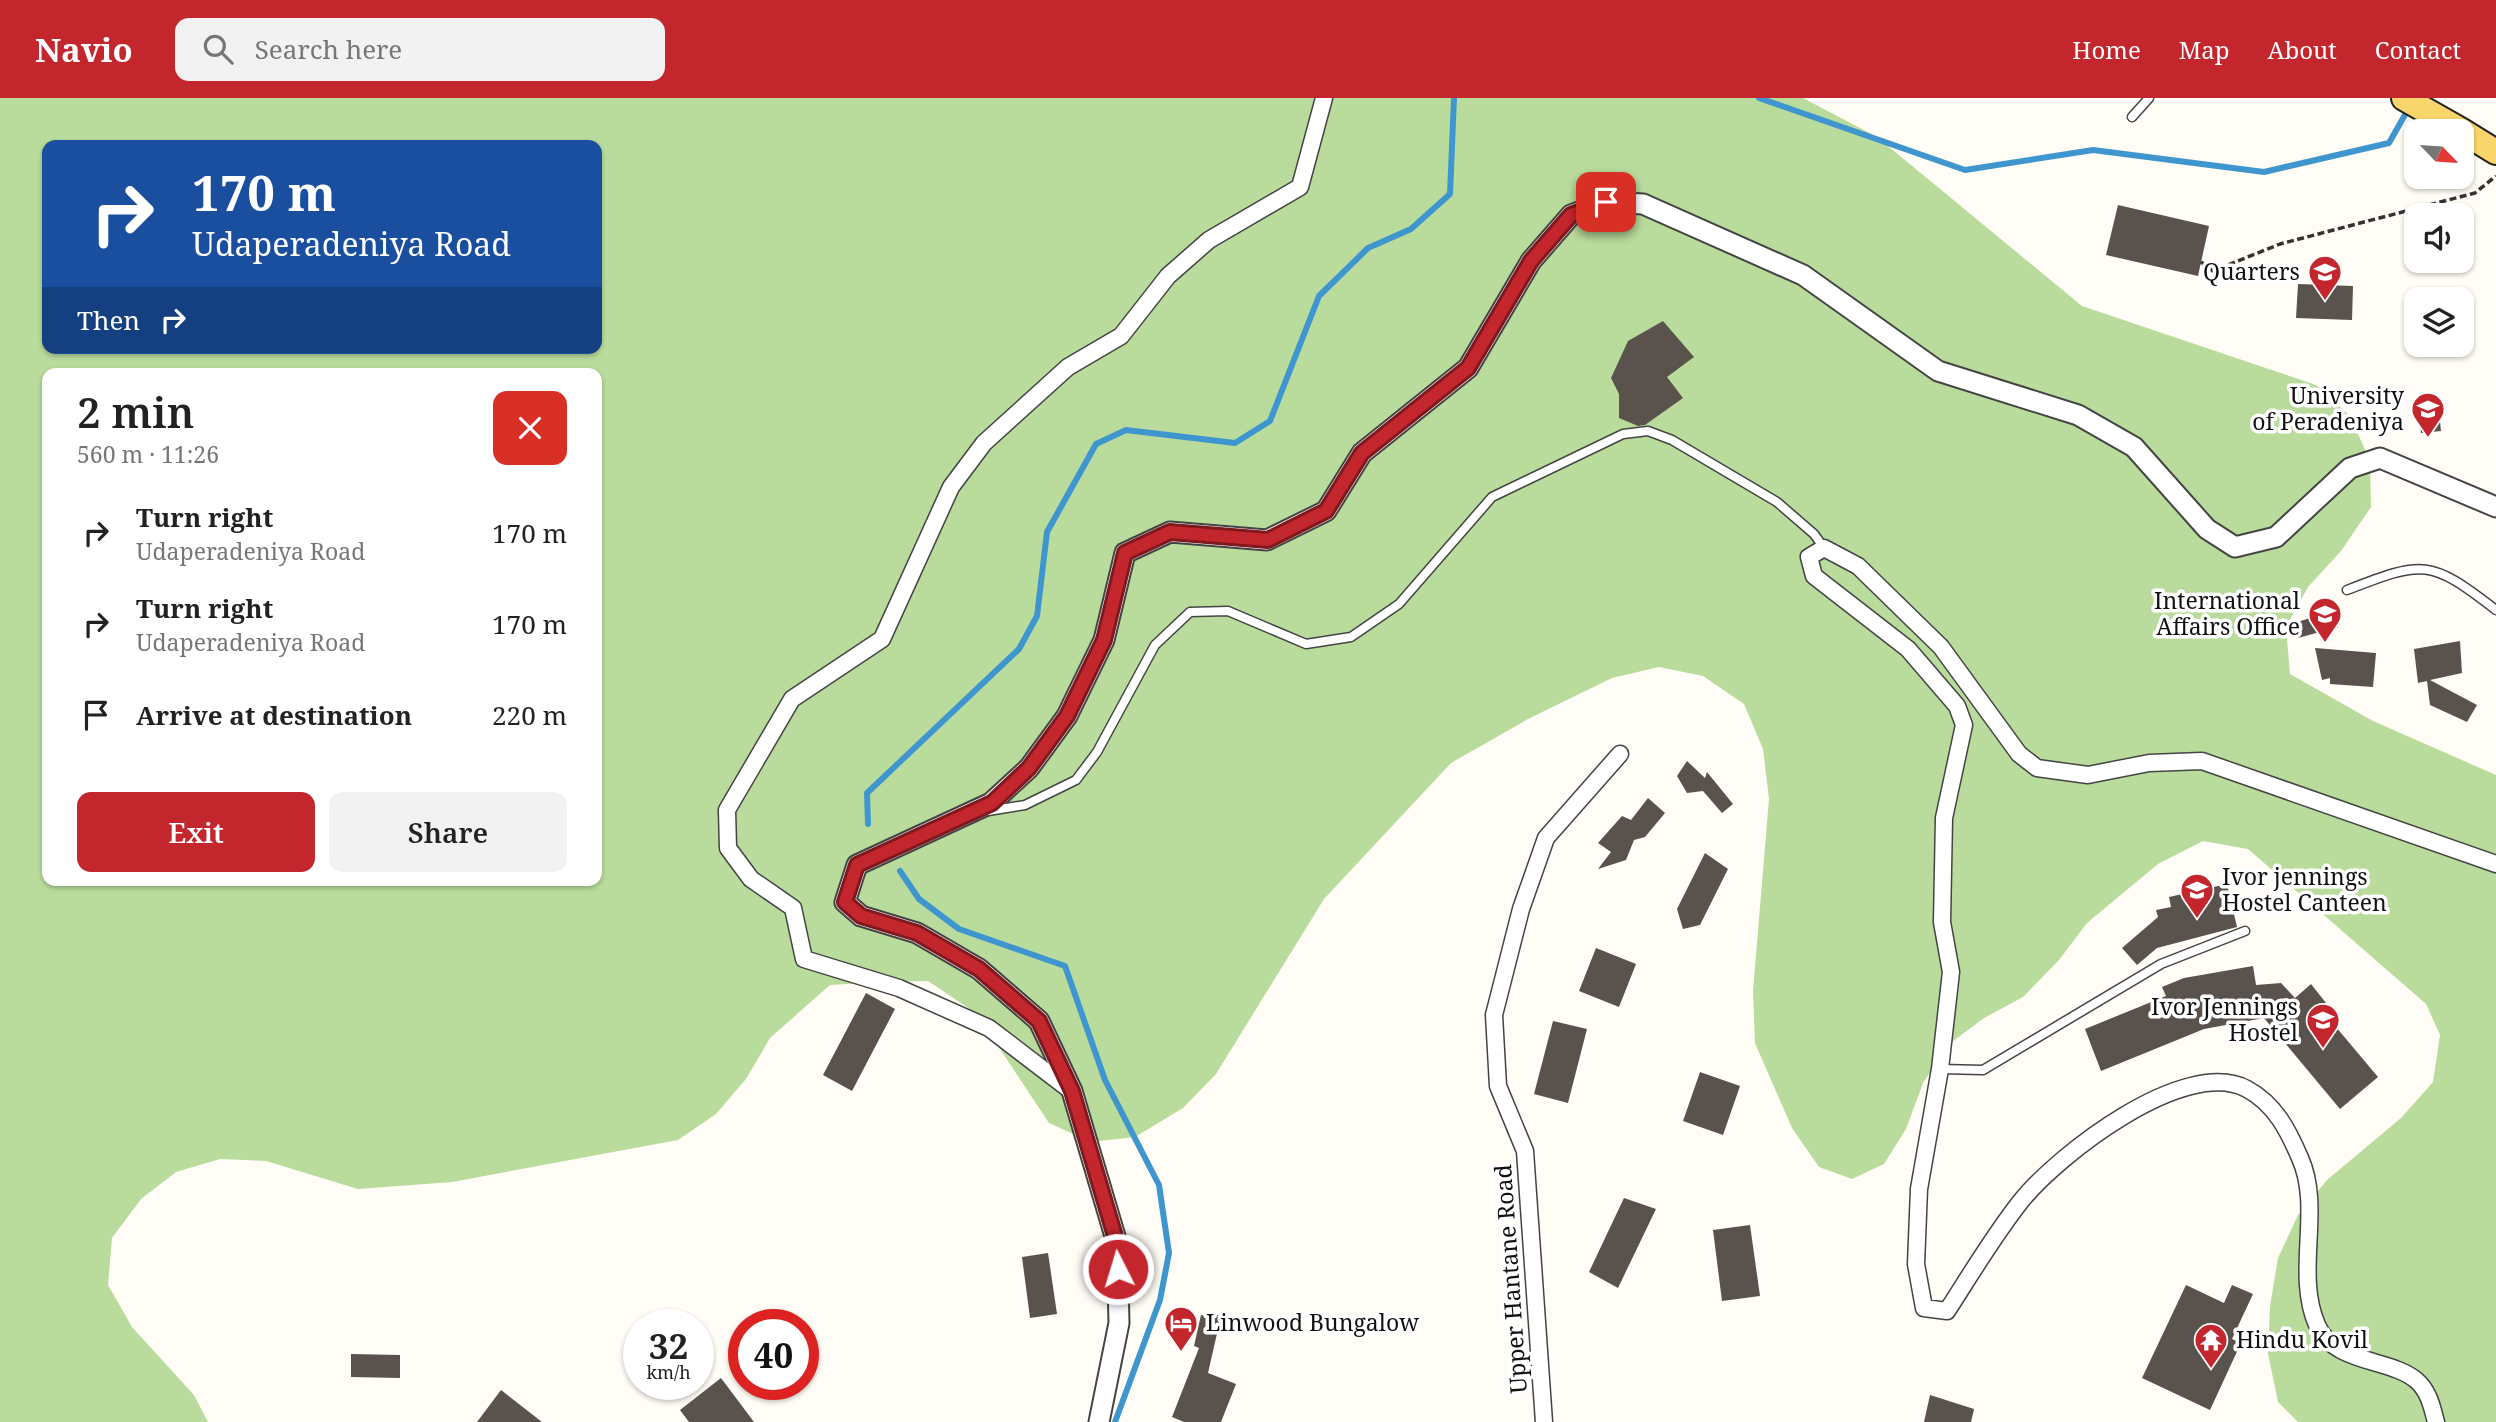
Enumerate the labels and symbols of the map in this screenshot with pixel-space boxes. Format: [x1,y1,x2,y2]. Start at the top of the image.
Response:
north arrow [2404,119,2474,189]
pin [1576,172,1636,232]
school or university icon: Quarters [2306,253,2344,302]
place label: Quarters [2203,255,2300,287]
place label: University of Peradeniya [2252,379,2404,437]
school or university icon: University of Peradeniya [2409,390,2447,439]
place label: International Affairs Office [2154,584,2300,642]
school or university icon: International Affairs Office [2306,595,2344,644]
place label: Ivor jennings Hostel Canteen [2222,860,2387,918]
school or university icon: Ivor jennings Hostel Canteen [2178,871,2216,920]
place label: Ivor Jennings Hostel [2151,990,2298,1048]
school or university icon: Ivor Jennings Hostel [2304,1001,2342,1050]
street label: Upper Hantane Road [1486,1163,1534,1395]
position arrow [1081,1232,1155,1306]
hotel icon: Linwood Bungalow [1162,1304,1200,1353]
place label: Linwood Bungalow [1206,1306,1419,1338]
speed limit sign: 40 [728,1309,819,1400]
temple icon: Hindu Kovil [2192,1321,2230,1370]
place label: Hindu Kovil [2236,1323,2368,1355]

